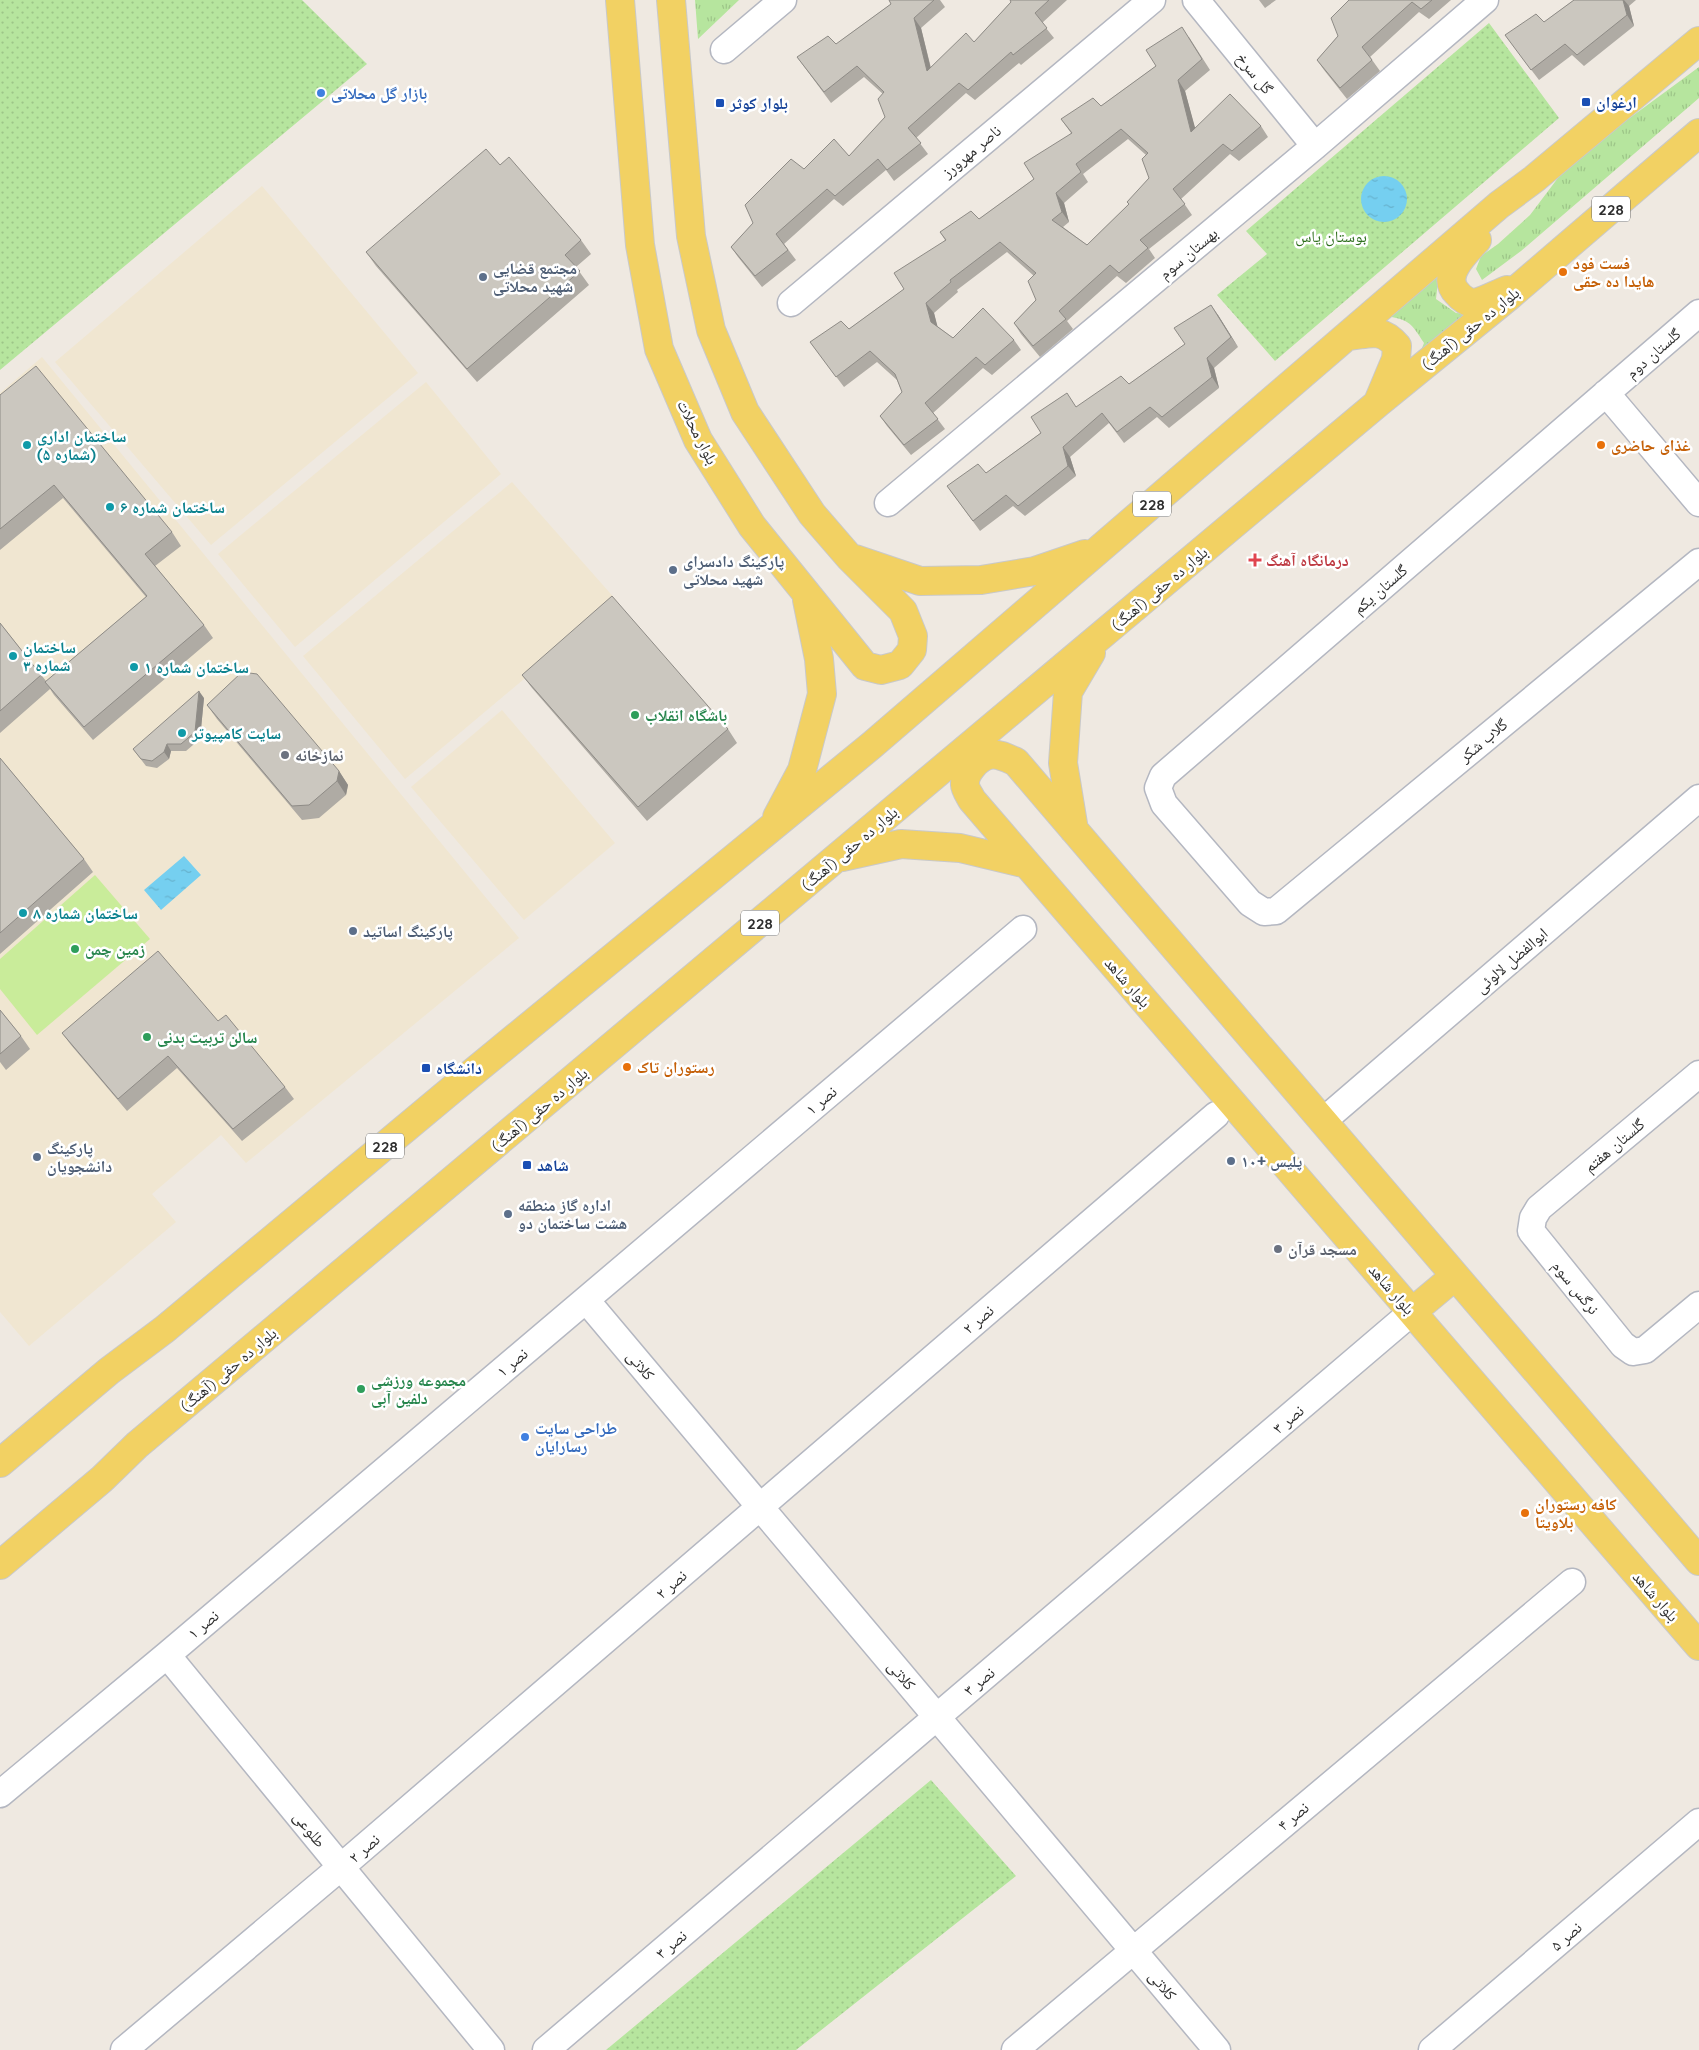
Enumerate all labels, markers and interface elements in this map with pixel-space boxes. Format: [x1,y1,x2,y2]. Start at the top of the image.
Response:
street label: گل سرخ [1231,48,1278,99]
place label: بازار گل محلاتی [331,83,427,103]
marker: بازار گل محلاتی [315,87,327,99]
place label: ارغوان [1596,92,1637,112]
place label: بلوار کوثر [729,93,788,113]
marker: ارغوان [1580,96,1592,108]
marker: بلوار کوثر [714,97,726,109]
street label: ناصر مهرورز [936,120,1005,182]
road number: 228 [1592,196,1630,222]
street label: بهستان سوم [1155,223,1222,284]
park label: بوستان یاس [1295,226,1367,247]
place label: فست فود هایدا ده حقی [1573,253,1654,291]
place label: مجتمع قضایی شهید محلاتی [493,258,577,296]
marker: فست فود هایدا ده حقی [1557,266,1569,278]
marker: مجتمع قضایی شهید محلاتی [477,271,489,283]
street label: بلوار ده حقی (آهنگ) [1417,282,1524,374]
street label: گلستان دوم [1621,323,1686,383]
street label: بلوار محلات [673,396,723,468]
place label: ساختمان اداری (شماره ۵) [37,426,127,464]
place label: غذای حاضری [1611,435,1690,455]
marker: ساختمان اداری (شماره ۵) [21,439,33,451]
marker: غذای حاضری [1595,439,1607,451]
road number: 228 [1133,492,1171,516]
place label: ساختمان شماره ۶ [120,497,225,517]
marker: ساختمان شماره ۶ [104,501,116,513]
street label: بلوار ده حقی (آهنگ) [1106,542,1212,635]
place label: درمانگاه آهنگ [1266,550,1349,570]
place label: پارکینگ دادسرای شهید محلاتی [683,551,784,589]
marker: درمانگاه آهنگ [1248,553,1262,567]
street label: گلستان یکم [1349,560,1412,619]
marker: پارکینگ دادسرای شهید محلاتی [667,564,679,576]
place label: ساختمان شماره ۳ [23,637,76,675]
marker: ساختمان شماره ۳ [7,650,19,662]
place label: ساختمان شماره ۱ [144,657,249,677]
marker: ساختمان شماره ۱ [128,661,140,673]
place label: باشگاه انقلاب [645,705,727,725]
marker: باشگاه انقلاب [629,709,641,721]
street label: گلاب شکر [1454,714,1512,767]
place label: سایت کامپیوتر [191,723,281,743]
marker: سایت کامپیوتر [176,727,188,739]
place label: نمازخانه [295,745,344,765]
marker: نمازخانه [279,749,291,761]
street label: بلوار ده حقی (آهنگ) [796,802,902,895]
place label: ساختمان شماره ۸ [33,903,138,923]
marker: ساختمان شماره ۸ [17,907,29,919]
road number: 228 [741,910,779,936]
place label: پارکینگ اساتید [363,921,453,941]
street label: ابوالفضل لالوئی [1471,923,1552,998]
marker: پارکینگ اساتید [347,925,359,937]
place label: زمین چمن [85,939,145,959]
marker: زمین چمن [69,943,81,955]
street label: بلوار شاهد [1101,953,1155,1011]
place label: سالن تربیت بدنی [157,1027,257,1047]
marker: سالن تربیت بدنی [141,1031,153,1043]
place label: رستوران تاک [637,1057,714,1077]
place label: دانشگاه [436,1058,482,1078]
marker: رستوران تاک [621,1061,633,1073]
marker: دانشگاه [420,1062,432,1074]
street label: بلوار ده حقی (آهنگ) [486,1063,592,1156]
street label: نصر ۱ [801,1081,841,1119]
street label: گلستان هفتم [1580,1114,1649,1177]
road number: 228 [366,1134,404,1158]
place label: پارکینگ دانشجویان [47,1138,112,1176]
marker: پارکینگ دانشجویان [31,1151,43,1163]
place label: پلیس +۱۰ [1241,1151,1302,1171]
place label: شاهد [537,1155,569,1175]
marker: پلیس +۱۰ [1225,1155,1237,1167]
marker: شاهد [521,1159,533,1171]
place label: اداره گاز منطقه هشت ساختمان دو [518,1195,627,1233]
marker: اداره گاز منطقه هشت ساختمان دو [502,1208,514,1220]
place label: مسجد قرآن [1288,1239,1357,1259]
marker: مسجد قرآن [1272,1243,1284,1255]
street label: نرگس سوم [1547,1256,1604,1319]
street label: بلوار شاهد [1365,1260,1419,1318]
street label: نصر ۲ [958,1300,998,1338]
street label: بلوار ده حقی (آهنگ) [175,1323,281,1416]
street label: نصر ۱ [492,1343,532,1381]
street label: کلاتی [622,1346,659,1385]
place label: مجموعه ورزشی دلفین آبی [371,1370,466,1408]
marker: مجموعه ورزشی دلفین آبی [355,1383,367,1395]
street label: نصر ۳ [1268,1400,1308,1438]
place label: طراحی سایت رسارایان [535,1418,617,1456]
marker: طراحی سایت رسارایان [519,1431,531,1443]
place label: کافه رستوران بلاویتا [1535,1494,1617,1532]
marker: کافه رستوران بلاویتا [1519,1507,1531,1519]
street label: نصر ۲ [651,1565,691,1603]
street label: بلوار شاهد [1629,1567,1683,1625]
street label: نصر ۱ [183,1605,223,1643]
street label: کلاتی [883,1656,920,1695]
street label: نصر ۳ [959,1662,999,1700]
street label: نصر ۴ [1273,1797,1313,1835]
street label: طلوعی [289,1807,331,1852]
street label: نصر ۲ [344,1829,384,1867]
street label: نصر ۵ [1546,1917,1586,1955]
street label: نصر ۳ [651,1925,691,1963]
street label: کلاتی [1144,1966,1181,2005]

